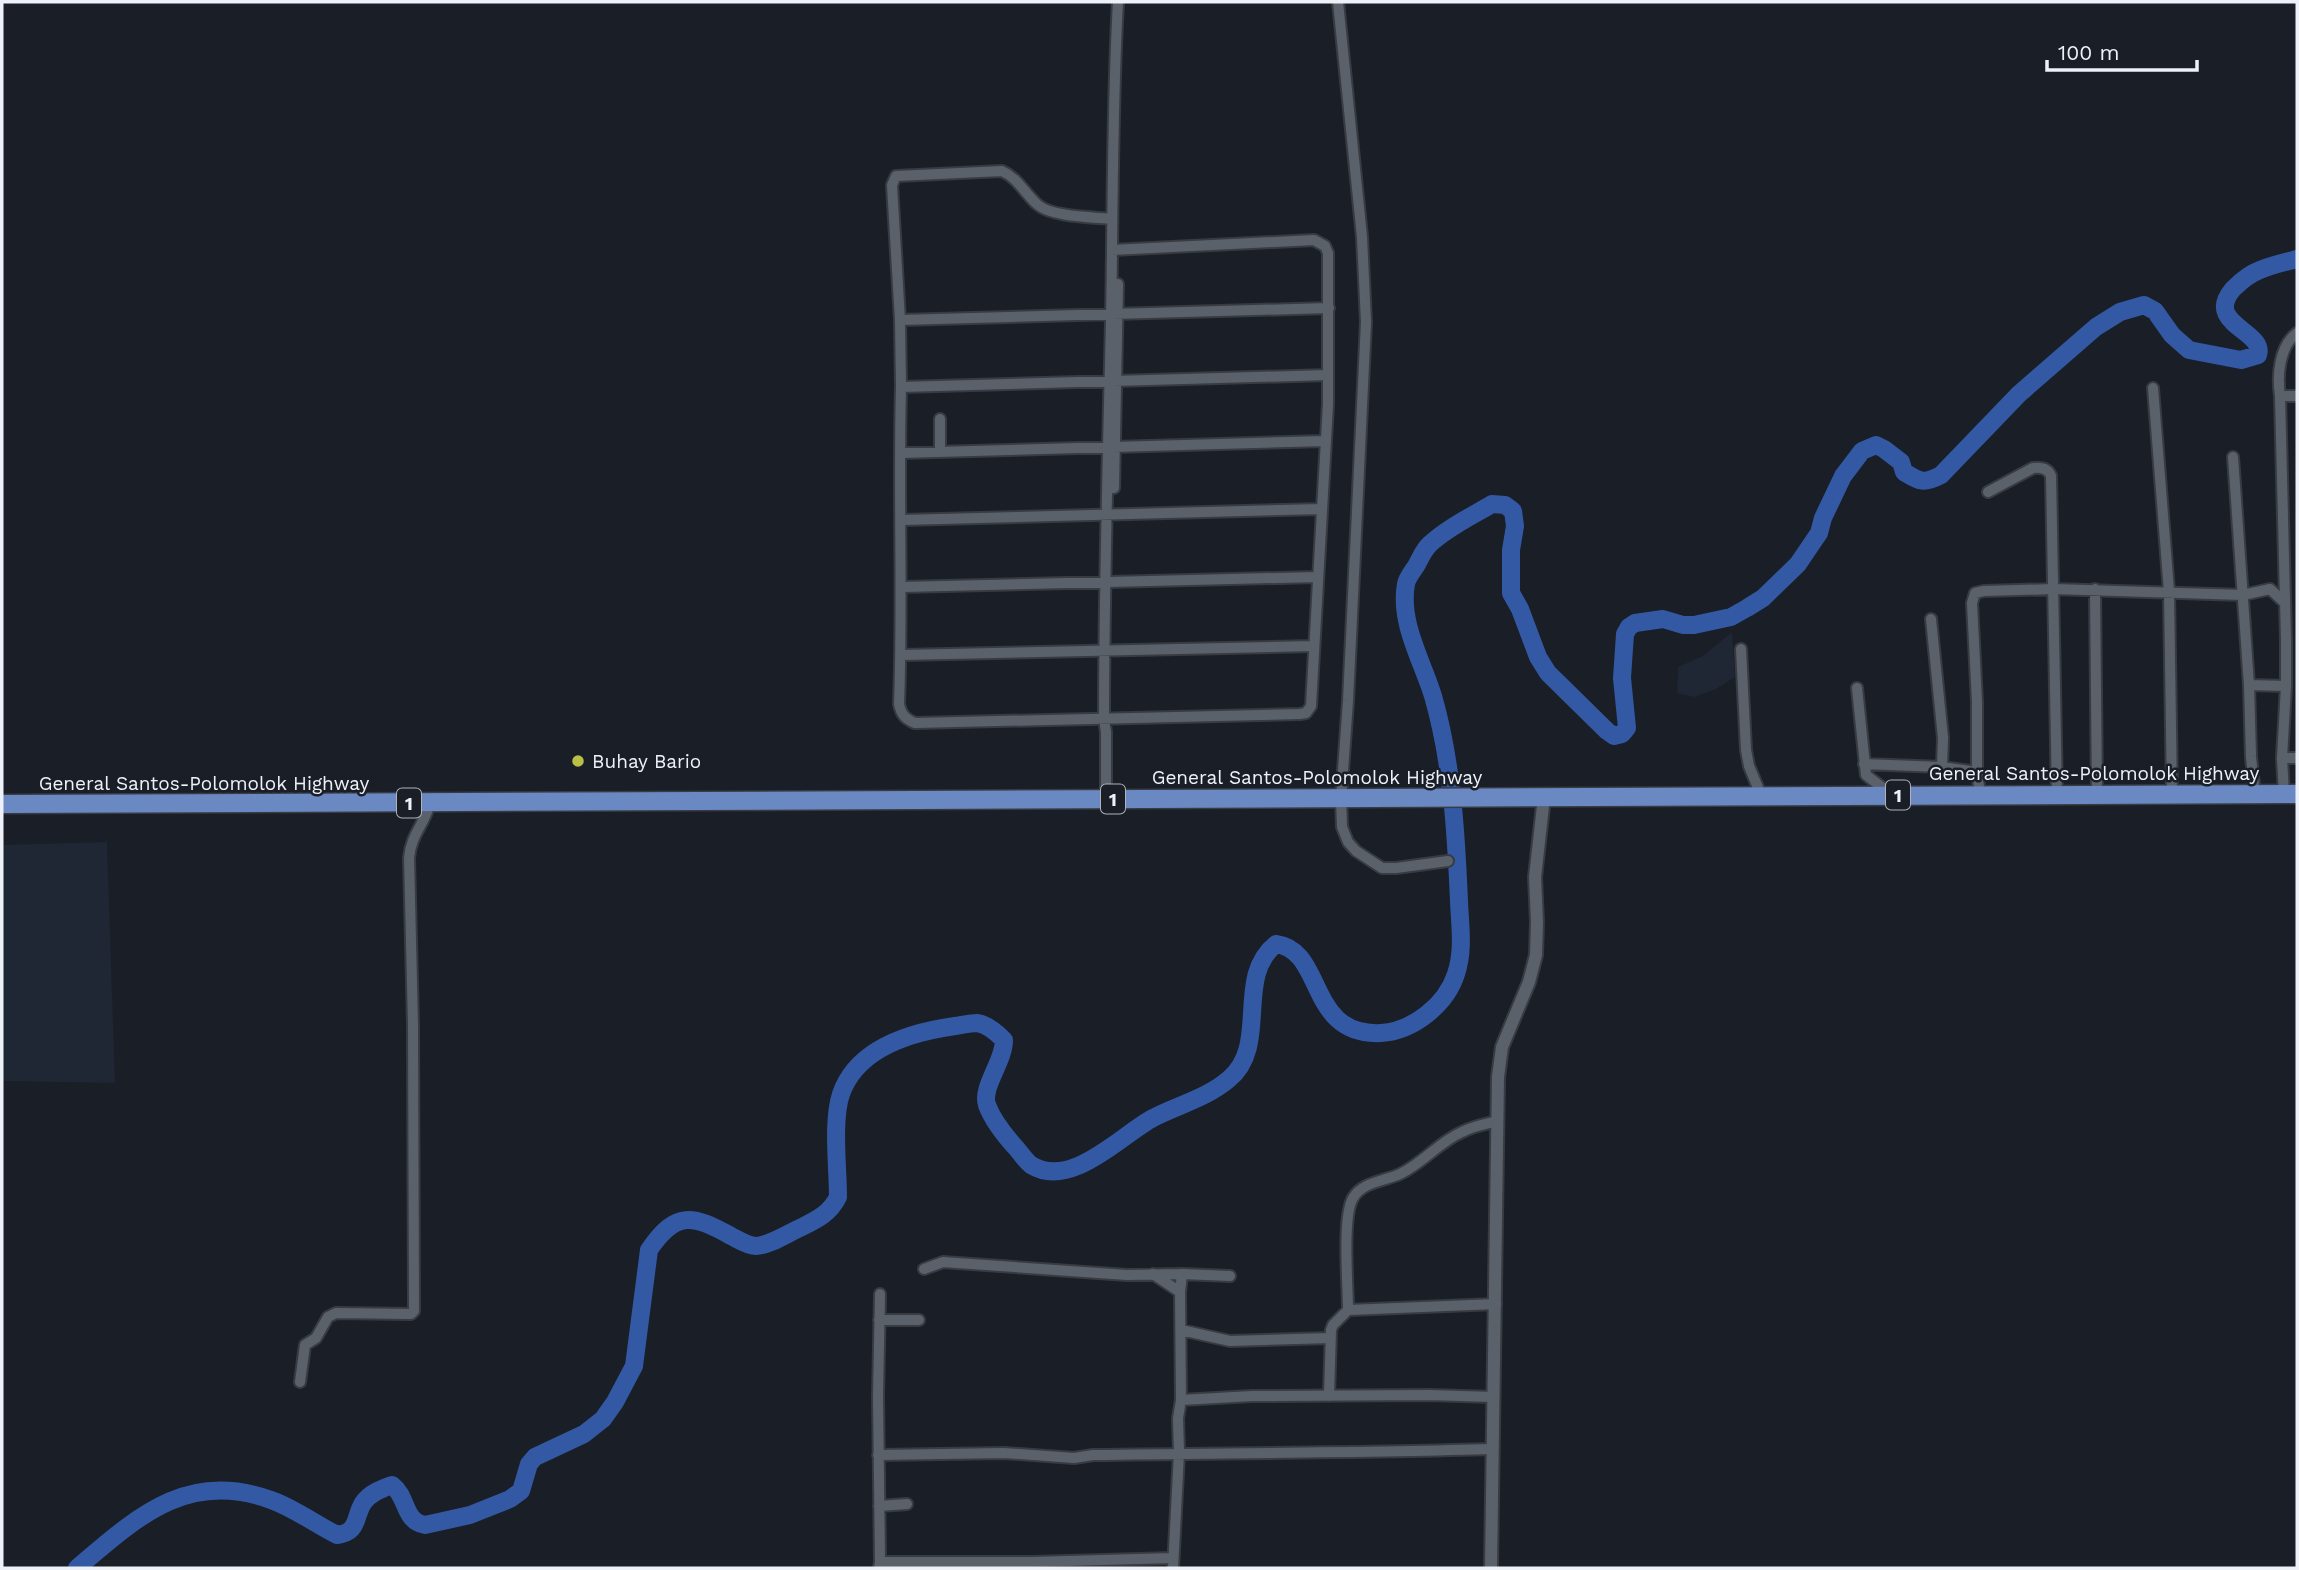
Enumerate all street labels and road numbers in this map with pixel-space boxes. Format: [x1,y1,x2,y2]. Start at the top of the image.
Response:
street label: General Santos-Polomolok Highway [1929,762,2260,785]
street label: General Santos-Polomolok Highway [1152,766,1483,789]
street label: General Santos-Polomolok Highway [39,772,370,795]
road number: 1 [1886,780,1910,810]
road number: 1 [1101,784,1125,814]
road number: 1 [397,788,421,818]

